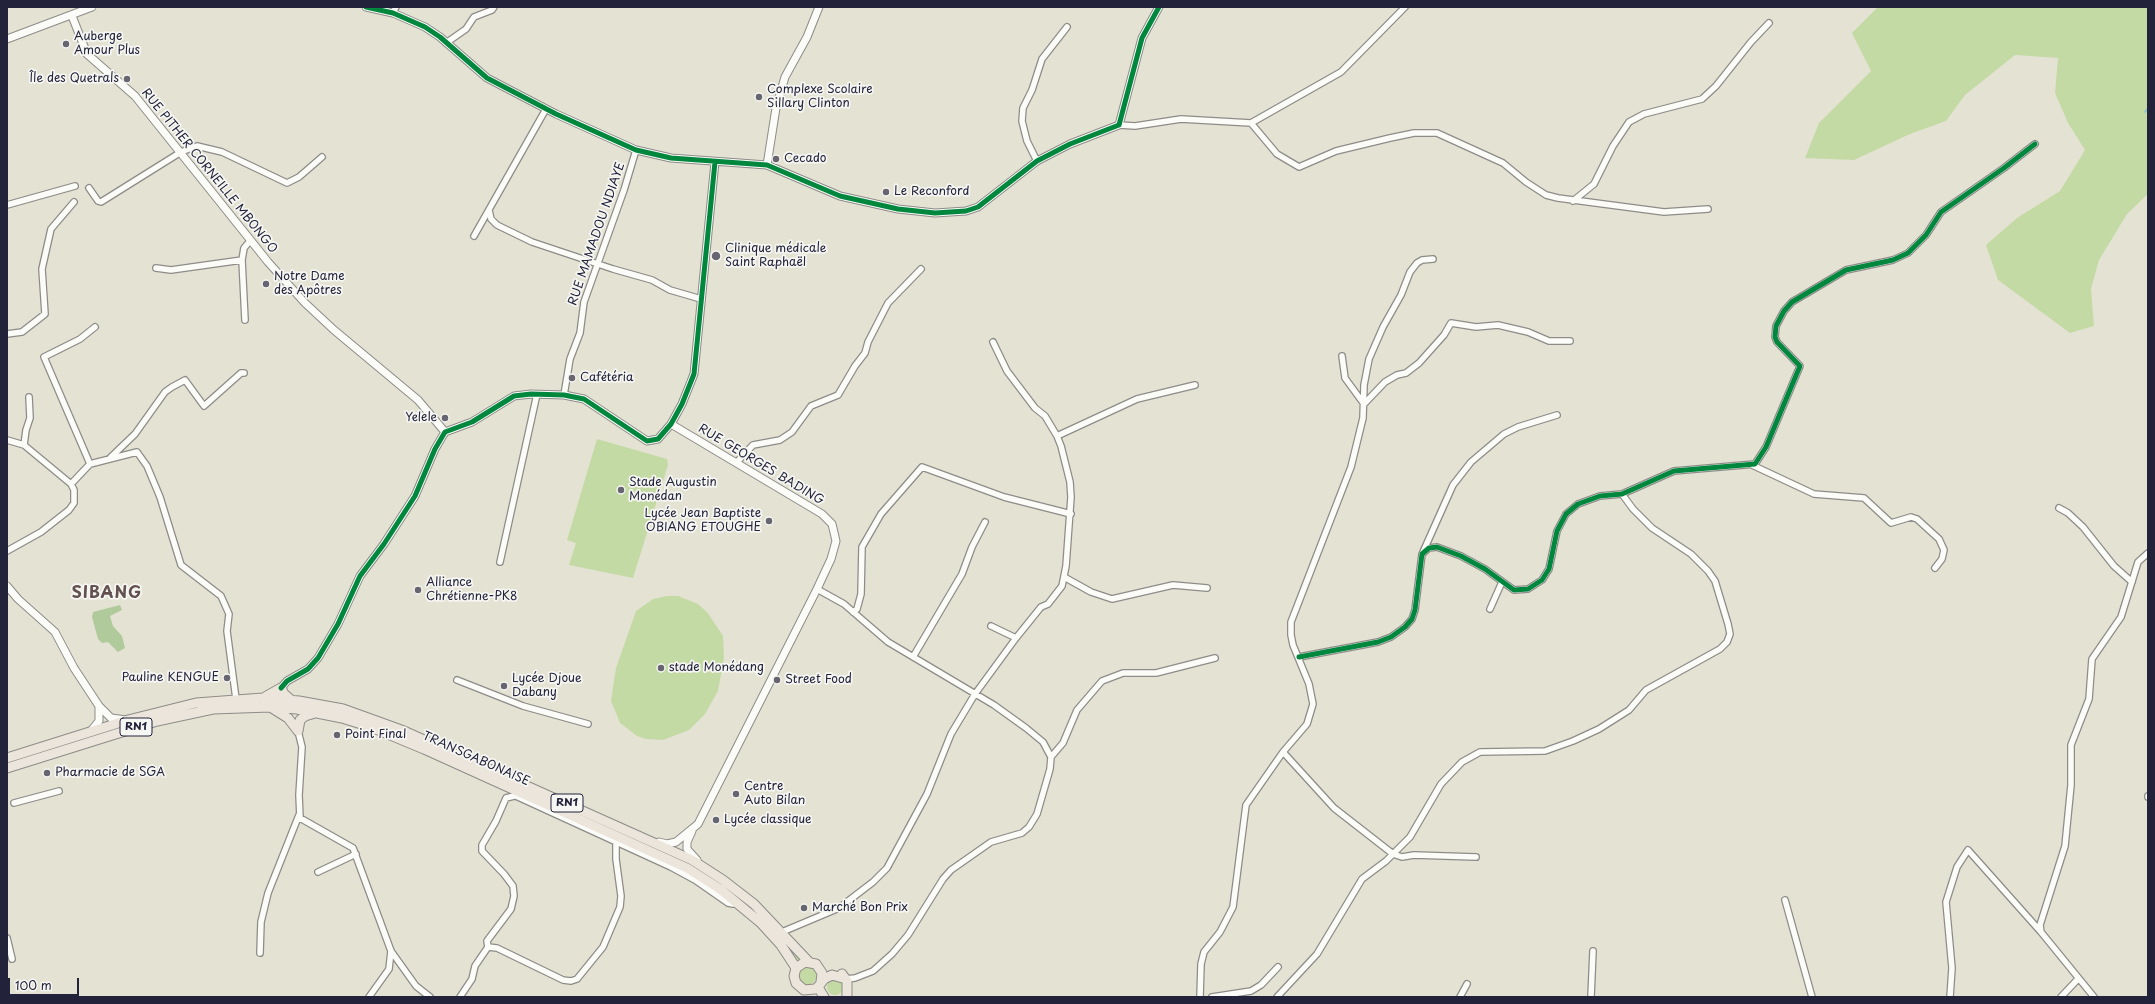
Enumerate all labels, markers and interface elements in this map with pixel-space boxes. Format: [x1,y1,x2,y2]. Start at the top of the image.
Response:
place label: Auberge Amour Plus [74,30,140,58]
marker: Auberge Amour Plus [61,39,71,49]
place label: Île des Quetrals [29,72,119,86]
marker: Île des Quetrals [122,74,132,84]
place label: Complexe Scolaire Sillary Clinton [767,83,873,111]
street label: RUE PITHER CORNEILLE MBONGO [138,86,280,256]
marker: Complexe Scolaire Sillary Clinton [754,92,764,102]
place label: Cecado [784,152,826,166]
marker: Cecado [771,154,781,164]
street label: RUE MAMADOU NDIAYE [566,161,628,307]
place label: Le Reconford [894,185,969,199]
marker: Le Reconford [881,187,891,197]
place label: Clinique médicale Saint Raphaël [725,242,827,270]
marker: Clinique médicale Saint Raphaël [710,250,722,262]
place label: Notre Dame des Apôtres [274,270,345,298]
marker: Notre Dame des Apôtres [261,279,271,289]
place label: Cafétéria [580,371,634,385]
marker: Cafétéria [567,373,577,383]
place label: Yelele [405,411,437,425]
marker: Yelele [440,413,450,423]
street label: RUE GEORGES BADING [695,422,827,508]
place label: Stade Augustin Monédan [629,476,717,504]
marker: Stade Augustin Monédan [616,485,626,495]
place label: Lycée Jean Baptiste OBIANG ETOUGHE [644,507,761,535]
marker: Lycée Jean Baptiste OBIANG ETOUGHE [764,516,774,526]
place label: Alliance Chrétienne-PK8 [426,576,517,604]
district label: SIBANG [71,584,143,604]
marker: Alliance Chrétienne-PK8 [413,585,423,595]
place label: stade Monédang [669,661,764,675]
marker: stade Monédang [656,663,666,673]
place label: Pauline KENGUE [122,671,219,685]
place label: Lycée Djoue Dabany [512,672,582,700]
marker: Pauline KENGUE [222,673,232,683]
place label: Street Food [785,673,852,687]
marker: Street Food [772,675,782,685]
marker: Lycée Djoue Dabany [499,681,509,691]
road number: RN1 [120,718,152,736]
place label: Point Final [345,728,406,742]
street label: TRANSGABONAISE [420,729,532,789]
marker: Point Final [332,730,342,740]
place label: Pharmacie de SGA [55,766,165,780]
marker: Pharmacie de SGA [42,768,52,778]
place label: Centre Auto Bilan [744,780,805,808]
marker: Centre Auto Bilan [731,789,741,799]
road number: RN1 [551,794,583,812]
place label: Lycée classique [724,813,812,827]
marker: Lycée classique [711,815,721,825]
place label: Marché Bon Prix [812,901,908,915]
marker: Marché Bon Prix [799,903,809,913]
scale bar [10,970,81,996]
text: 100 m [15,976,52,994]

